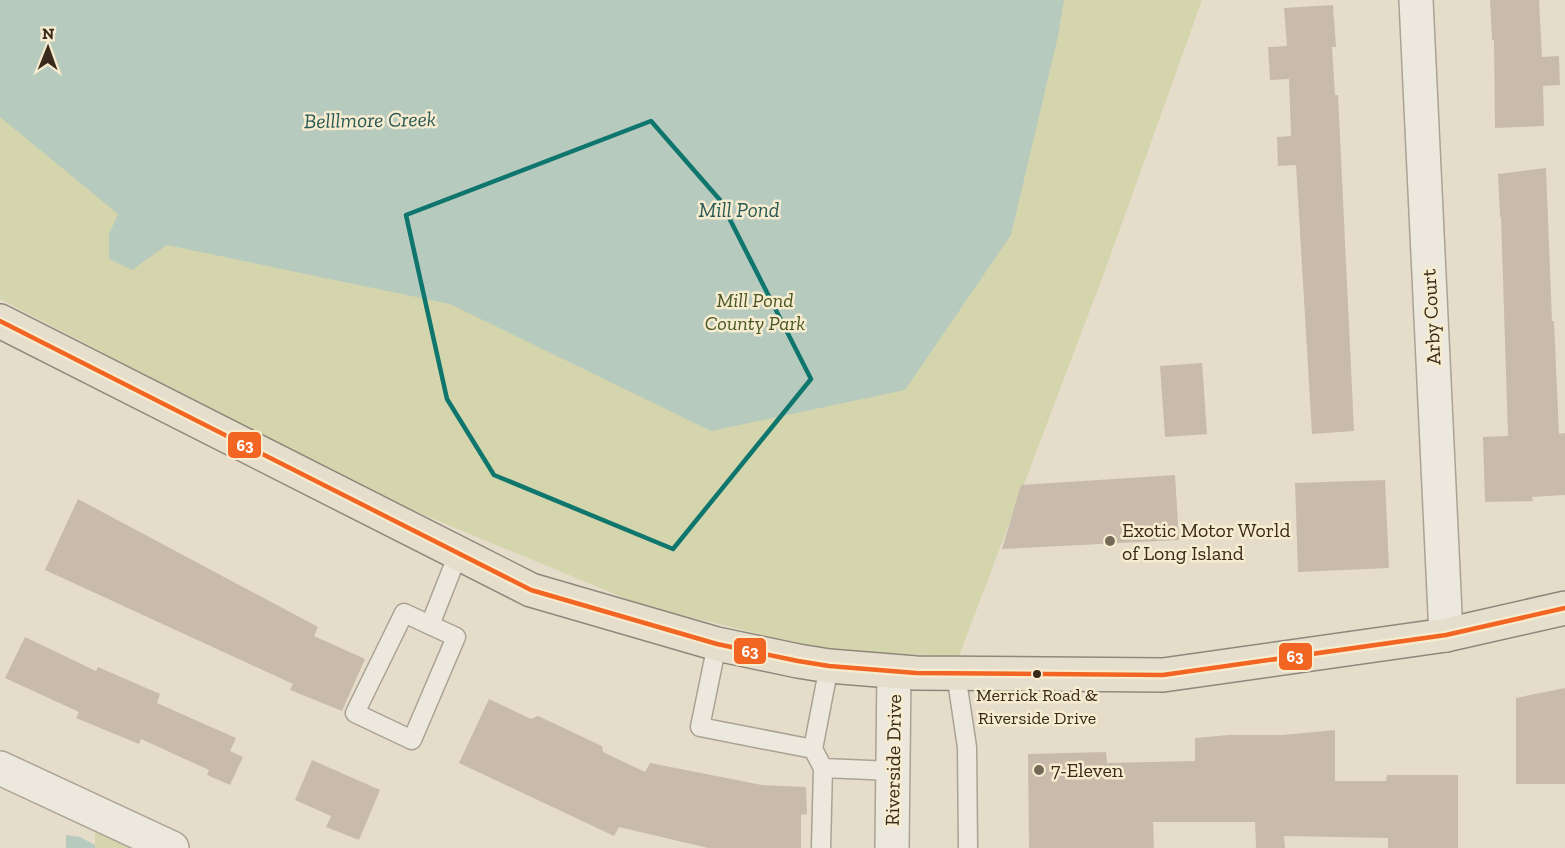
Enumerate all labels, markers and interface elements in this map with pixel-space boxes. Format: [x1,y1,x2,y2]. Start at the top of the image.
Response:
north arrow [18,18,78,78]
text: N [42,24,55,43]
water label: Belllmore Creek [304,106,436,133]
water label: Mill Pond [699,197,780,222]
street label: Arby Court [1416,268,1446,366]
park label: Mill Pond County Park [705,288,805,335]
line badge: 63 [227,431,262,459]
text: 63 [236,436,254,455]
place label: Exotic Motor World of Long Island [1122,518,1290,565]
marker: Exotic Motor World of Long Island [1103,534,1117,548]
line badge: 63 [733,637,767,665]
text: 63 [741,642,759,661]
line badge: 63 [1278,642,1313,671]
text: 63 [1286,647,1304,666]
marker: Merrick Road & Riverside Drive [1031,668,1043,680]
place label: Merrick Road & Riverside Drive [976,684,1098,729]
street label: Riverside Drive [880,694,906,826]
place label: 7-Eleven [1051,758,1124,782]
marker: 7-Eleven [1032,763,1046,777]

